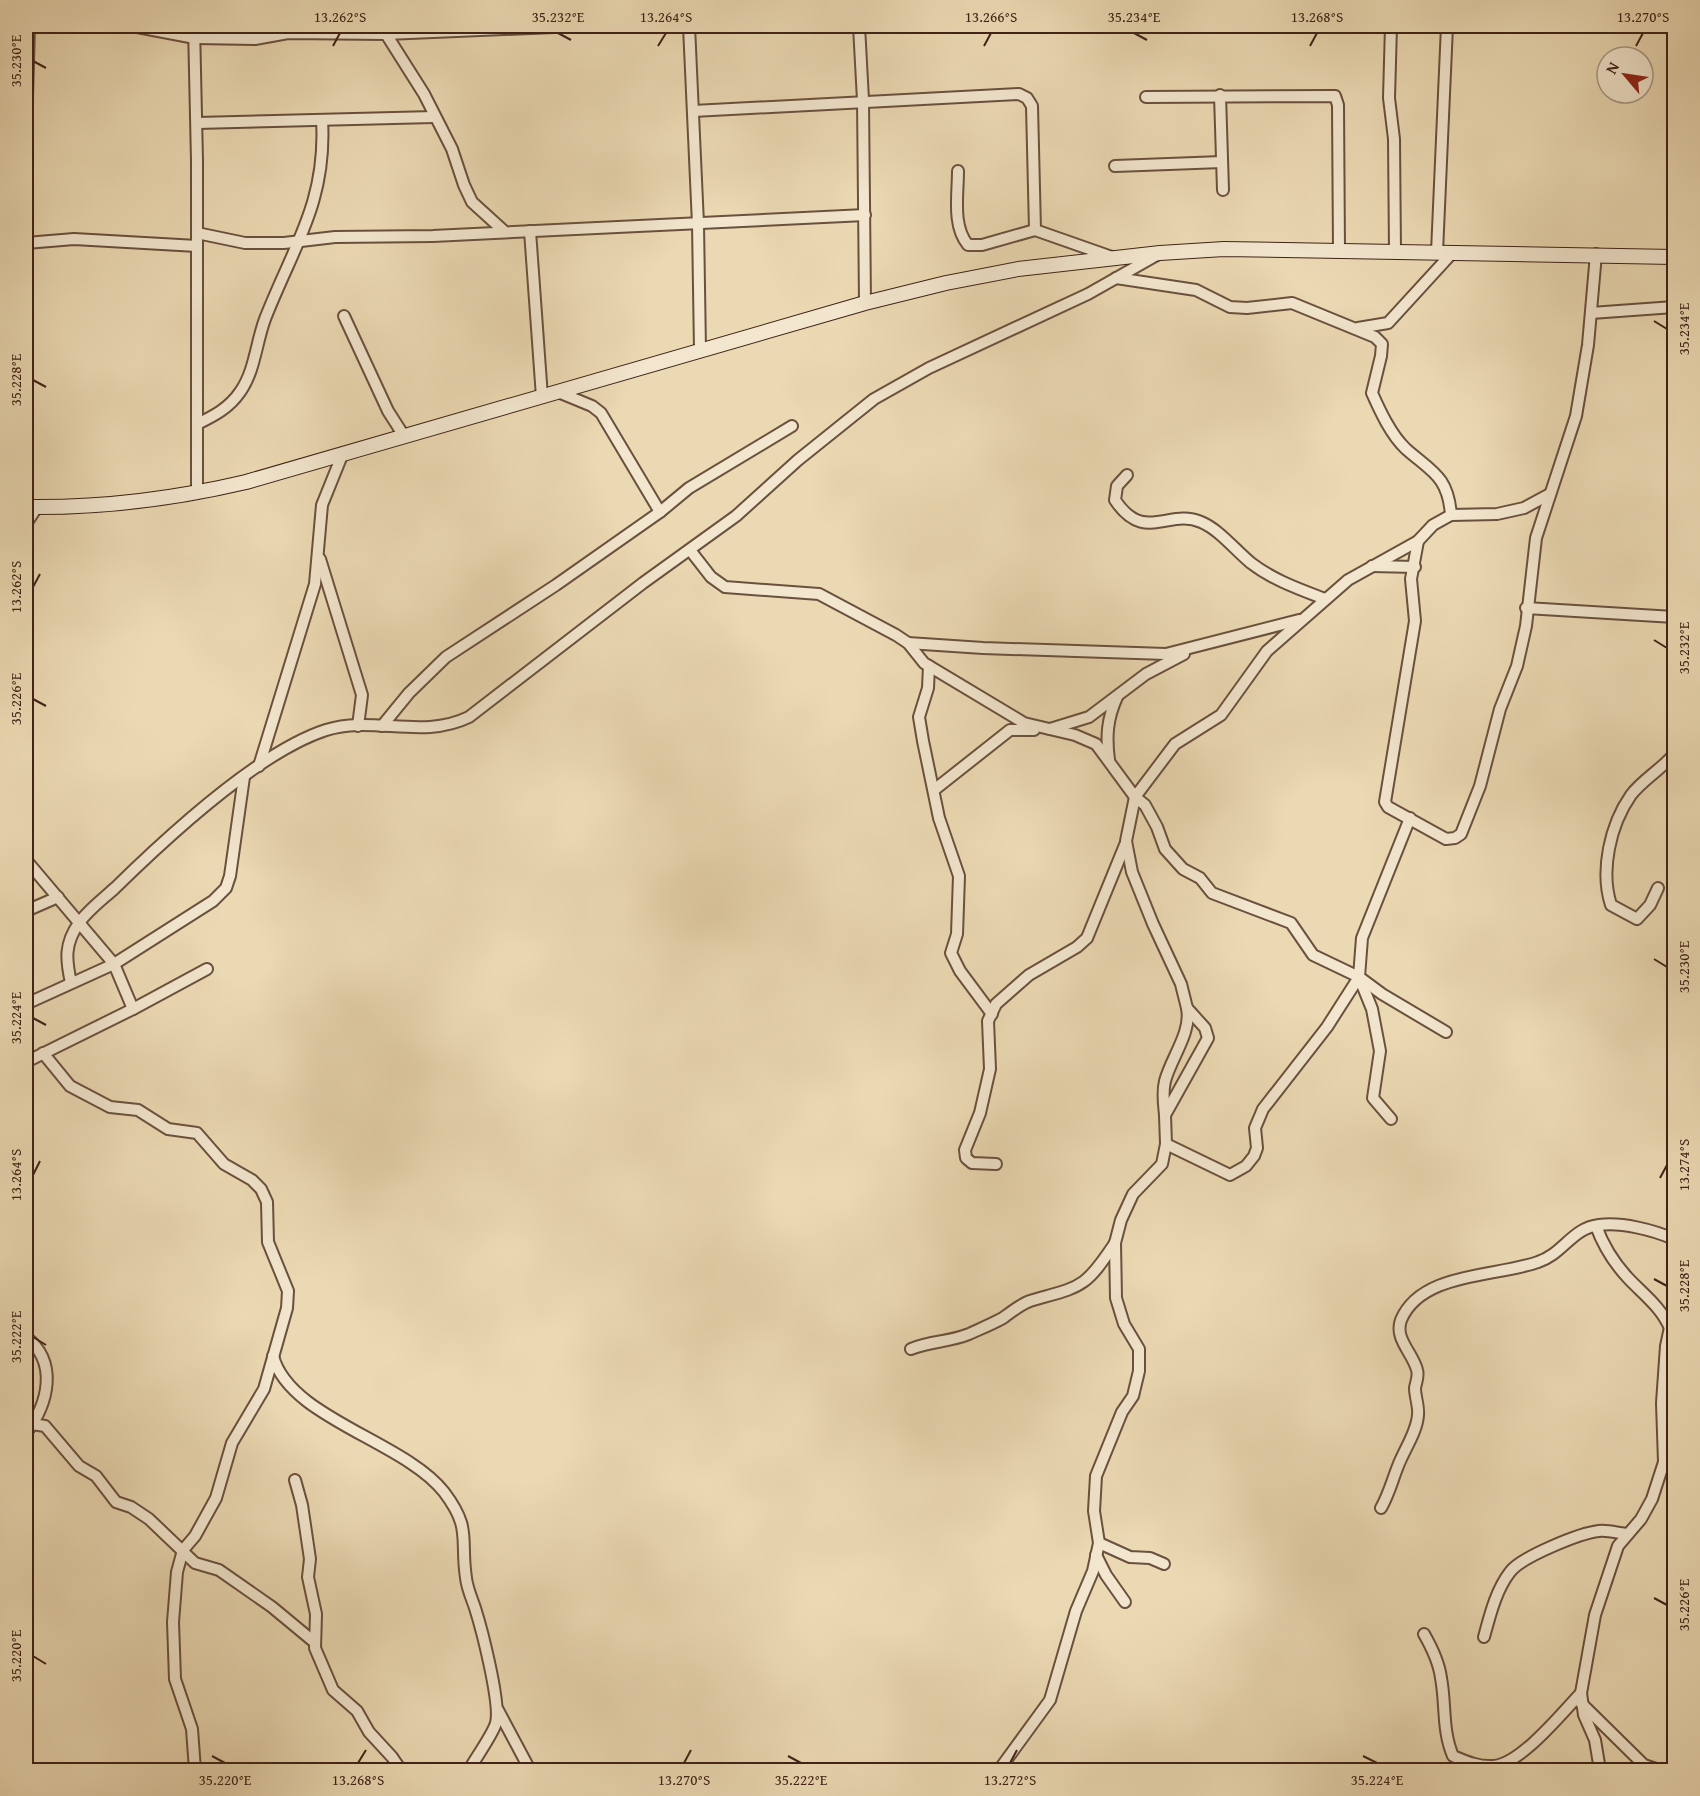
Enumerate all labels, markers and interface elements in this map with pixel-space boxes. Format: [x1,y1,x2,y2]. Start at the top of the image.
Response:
text: 13.262°S [314,6,366,27]
text: 35.232°E [532,6,585,27]
text: 13.264°S [640,6,692,27]
text: 13.266°S [965,6,1017,27]
text: 35.234°E [1108,6,1161,27]
text: 13.268°S [1291,6,1343,27]
text: 13.270°S [1617,6,1669,27]
text: 35.230°E [5,34,26,87]
north arrow [1595,45,1655,105]
text: N [1599,57,1625,78]
text: 35.234°E [1673,302,1694,355]
text: 35.228°E [5,353,26,406]
text: 13.262°S [5,561,26,613]
text: 35.232°E [1673,621,1694,674]
text: 35.226°E [5,672,26,725]
text: 35.230°E [1673,940,1694,993]
text: 35.224°E [5,991,26,1044]
text: 13.274°S [1673,1139,1694,1191]
text: 13.264°S [5,1149,26,1201]
text: 35.228°E [1673,1259,1694,1312]
text: 35.222°E [5,1310,26,1363]
text: 35.226°E [1673,1578,1694,1631]
text: 35.220°E [5,1629,26,1682]
text: 35.220°E [199,1769,252,1790]
text: 13.268°S [332,1769,384,1790]
text: 13.270°S [658,1769,710,1790]
text: 35.222°E [775,1769,828,1790]
text: 13.272°S [984,1769,1036,1790]
text: 35.224°E [1351,1769,1404,1790]

